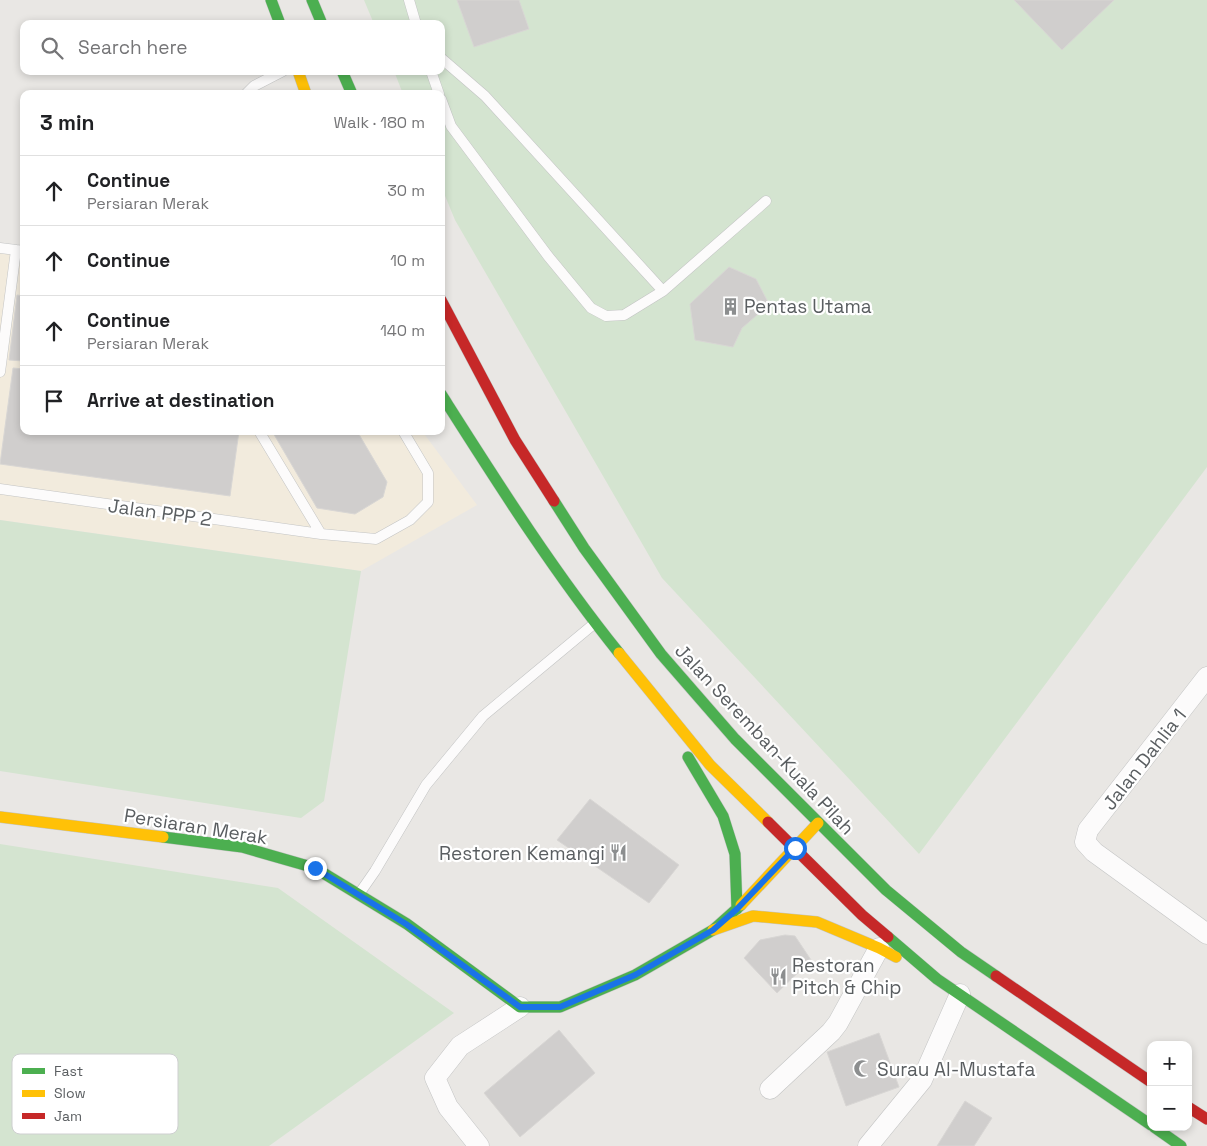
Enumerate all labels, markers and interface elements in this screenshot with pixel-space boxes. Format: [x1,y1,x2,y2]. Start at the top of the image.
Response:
search box [20,20,445,75]
icon: search [38,34,66,62]
text: Search here [78,35,188,60]
text: 3 min [40,109,95,136]
text: Walk · 180 m [333,112,425,133]
text: Continue [87,168,170,193]
icon: ahead [40,177,68,205]
text: 30 m [387,180,425,201]
text: Persiaran Merak [87,193,209,214]
icon: ahead [40,247,68,275]
text: Continue [87,248,170,273]
text: 10 m [390,250,425,271]
place label: Pentas Utama [744,294,872,319]
building icon: Pentas Utama [720,296,740,316]
text: Continue [87,308,170,333]
icon: ahead [40,317,68,345]
text: 140 m [380,320,425,341]
text: Persiaran Merak [87,333,209,354]
icon: arrive [40,387,68,415]
text: Arrive at destination [87,388,275,413]
street label: Jalan PPP 2 [106,493,213,532]
street label: Jalan Seremban-Kuala Pilah [669,639,860,840]
street label: Jalan Dahlia 1 [1097,704,1192,815]
street label: Persiaran Merak [122,803,269,850]
route start [784,837,807,860]
place label: Restoren Kemangi [439,841,605,866]
restaurant icon: Restoren Kemangi [609,843,629,863]
route end [304,857,327,880]
place label: Restoran Pitch & Chip [792,953,901,1000]
restaurant icon: Restoran Pitch & Chip [768,966,788,986]
map controls [1147,1041,1192,1131]
button: + [1147,1041,1192,1086]
legend [12,1054,178,1134]
place label: Surau Al-Mustafa [877,1057,1035,1082]
mosque icon: Surau Al-Mustafa [853,1059,873,1079]
text: Fast [54,1062,83,1080]
text: Slow [54,1084,86,1102]
button: − [1147,1086,1192,1131]
text: Jam [54,1107,82,1125]

